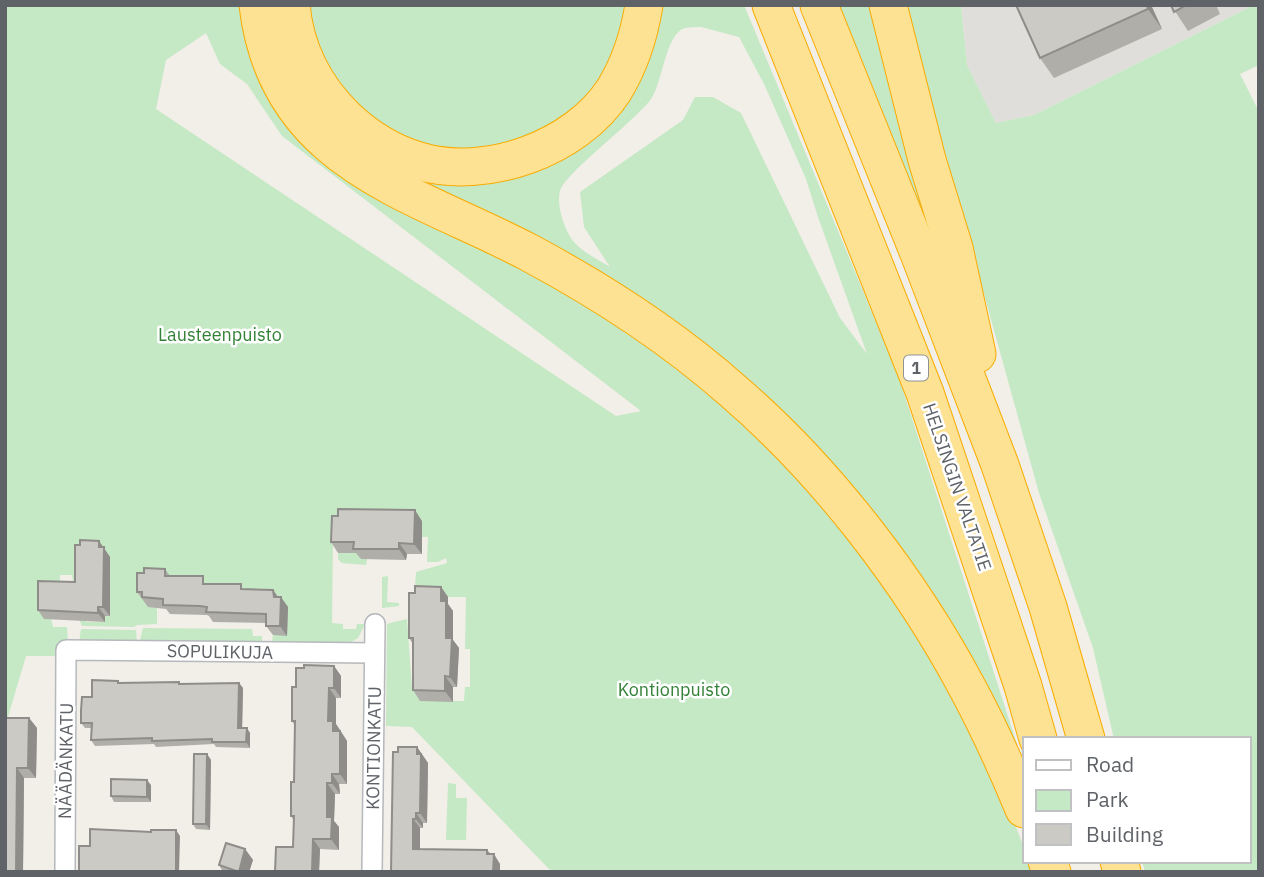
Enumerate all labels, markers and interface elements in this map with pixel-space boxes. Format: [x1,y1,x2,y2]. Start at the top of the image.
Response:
park label: Lausteenpuisto [158,323,282,346]
road number: 1 [904,356,928,380]
street label: HELSINGIN VALTATIE [918,400,997,574]
street label: SOPULIKUJA [167,639,274,664]
park label: Kontionpuisto [618,678,730,701]
street label: KONTIONKATU [361,686,386,810]
street label: NÄÄDÄNKATU [53,703,78,819]
legend [1023,737,1250,863]
text: Road [1086,750,1134,778]
text: Park [1086,785,1129,813]
text: Building [1086,820,1163,848]

